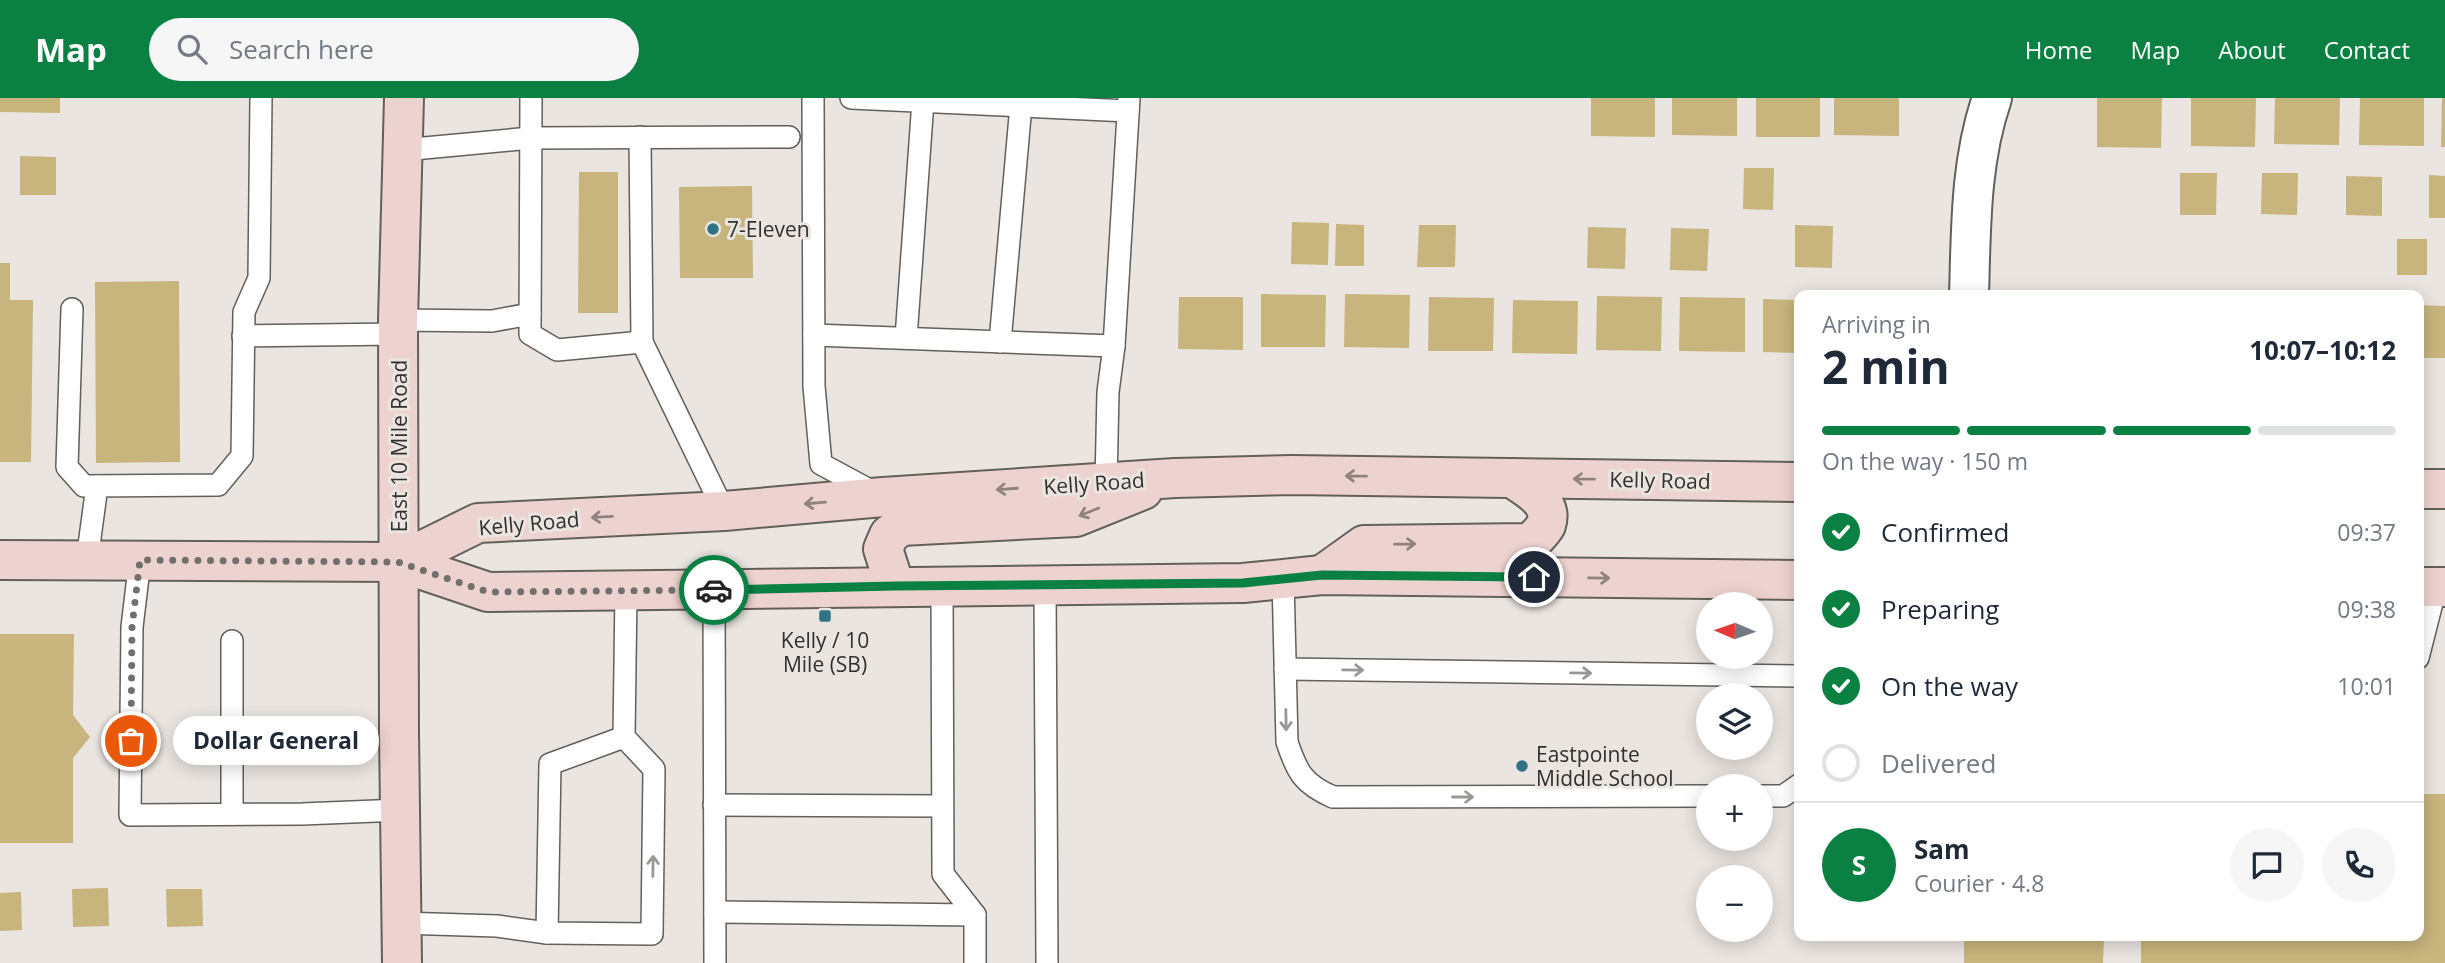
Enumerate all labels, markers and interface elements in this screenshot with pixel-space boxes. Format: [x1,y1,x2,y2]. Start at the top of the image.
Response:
search box [149,18,639,81]
text: Map [35,27,107,72]
icon: search [173,30,211,68]
text: Search here [229,31,374,67]
text: Home [2025,33,2093,66]
text: Map [2131,33,2180,66]
text: About [2218,33,2286,66]
text: Contact [2324,33,2410,66]
place label: 7-Eleven [727,215,810,243]
marker: 7-Eleven [705,221,721,237]
text: Arriving in [1822,308,1931,340]
text: 10:07–10:12 [2249,332,2396,368]
text: 2 min [1822,335,1950,397]
street label: East 10 Mile Road [385,360,413,532]
text: On the way · 150 m [1822,445,2028,477]
street label: Kelly Road [1042,465,1146,501]
street label: Kelly Road [1609,465,1711,495]
one-way arrow [1345,469,1368,482]
one-way arrow [1573,472,1596,486]
one-way arrow [996,483,1018,496]
one-way arrow [804,497,827,510]
street label: Kelly Road [477,505,581,541]
one-way arrow [1079,506,1101,519]
one-way arrow [591,510,614,523]
icon: check [1822,513,1860,551]
text: Confirmed [1881,514,2009,550]
text: 09:37 [2337,516,2396,548]
one-way arrow [1393,538,1416,551]
pin [1504,547,1564,607]
courier [679,555,749,625]
icon: home [1515,558,1553,596]
icon: car [695,571,733,609]
one-way arrow [1588,571,1611,585]
icon: check [1822,590,1860,628]
text: Preparing [1881,591,1999,627]
north arrow [1696,592,1773,668]
map controls [1696,592,1773,942]
text: 09:38 [2337,593,2396,625]
marker: Kelly / 10 Mile (SB) [817,608,833,624]
place label: Kelly / 10 Mile (SB) [781,626,869,678]
one-way arrow [1341,663,1364,677]
one-way arrow [1569,666,1592,680]
icon: check [1822,667,1860,705]
text: On the way [1881,668,2018,704]
text: 10:01 [2337,670,2396,702]
button: layers [1696,683,1773,760]
one-way arrow [1279,709,1293,732]
pin [101,711,161,771]
callout: Dollar General [173,716,380,766]
icon: bag [112,722,150,760]
text: Dollar General [193,724,359,756]
place label: Eastpointe Middle School [1536,740,1673,792]
text: Delivered [1881,745,1996,781]
marker: Eastpointe Middle School [1514,758,1530,774]
button: + [1696,774,1773,851]
one-way arrow [1451,790,1474,804]
button: chat [2230,828,2304,902]
button: phone [2322,828,2396,902]
text: Sam [1914,831,1970,867]
text: S [1852,847,1866,883]
one-way arrow [646,854,660,877]
button: − [1696,865,1773,942]
text: Courier · 4.8 [1914,867,2044,899]

